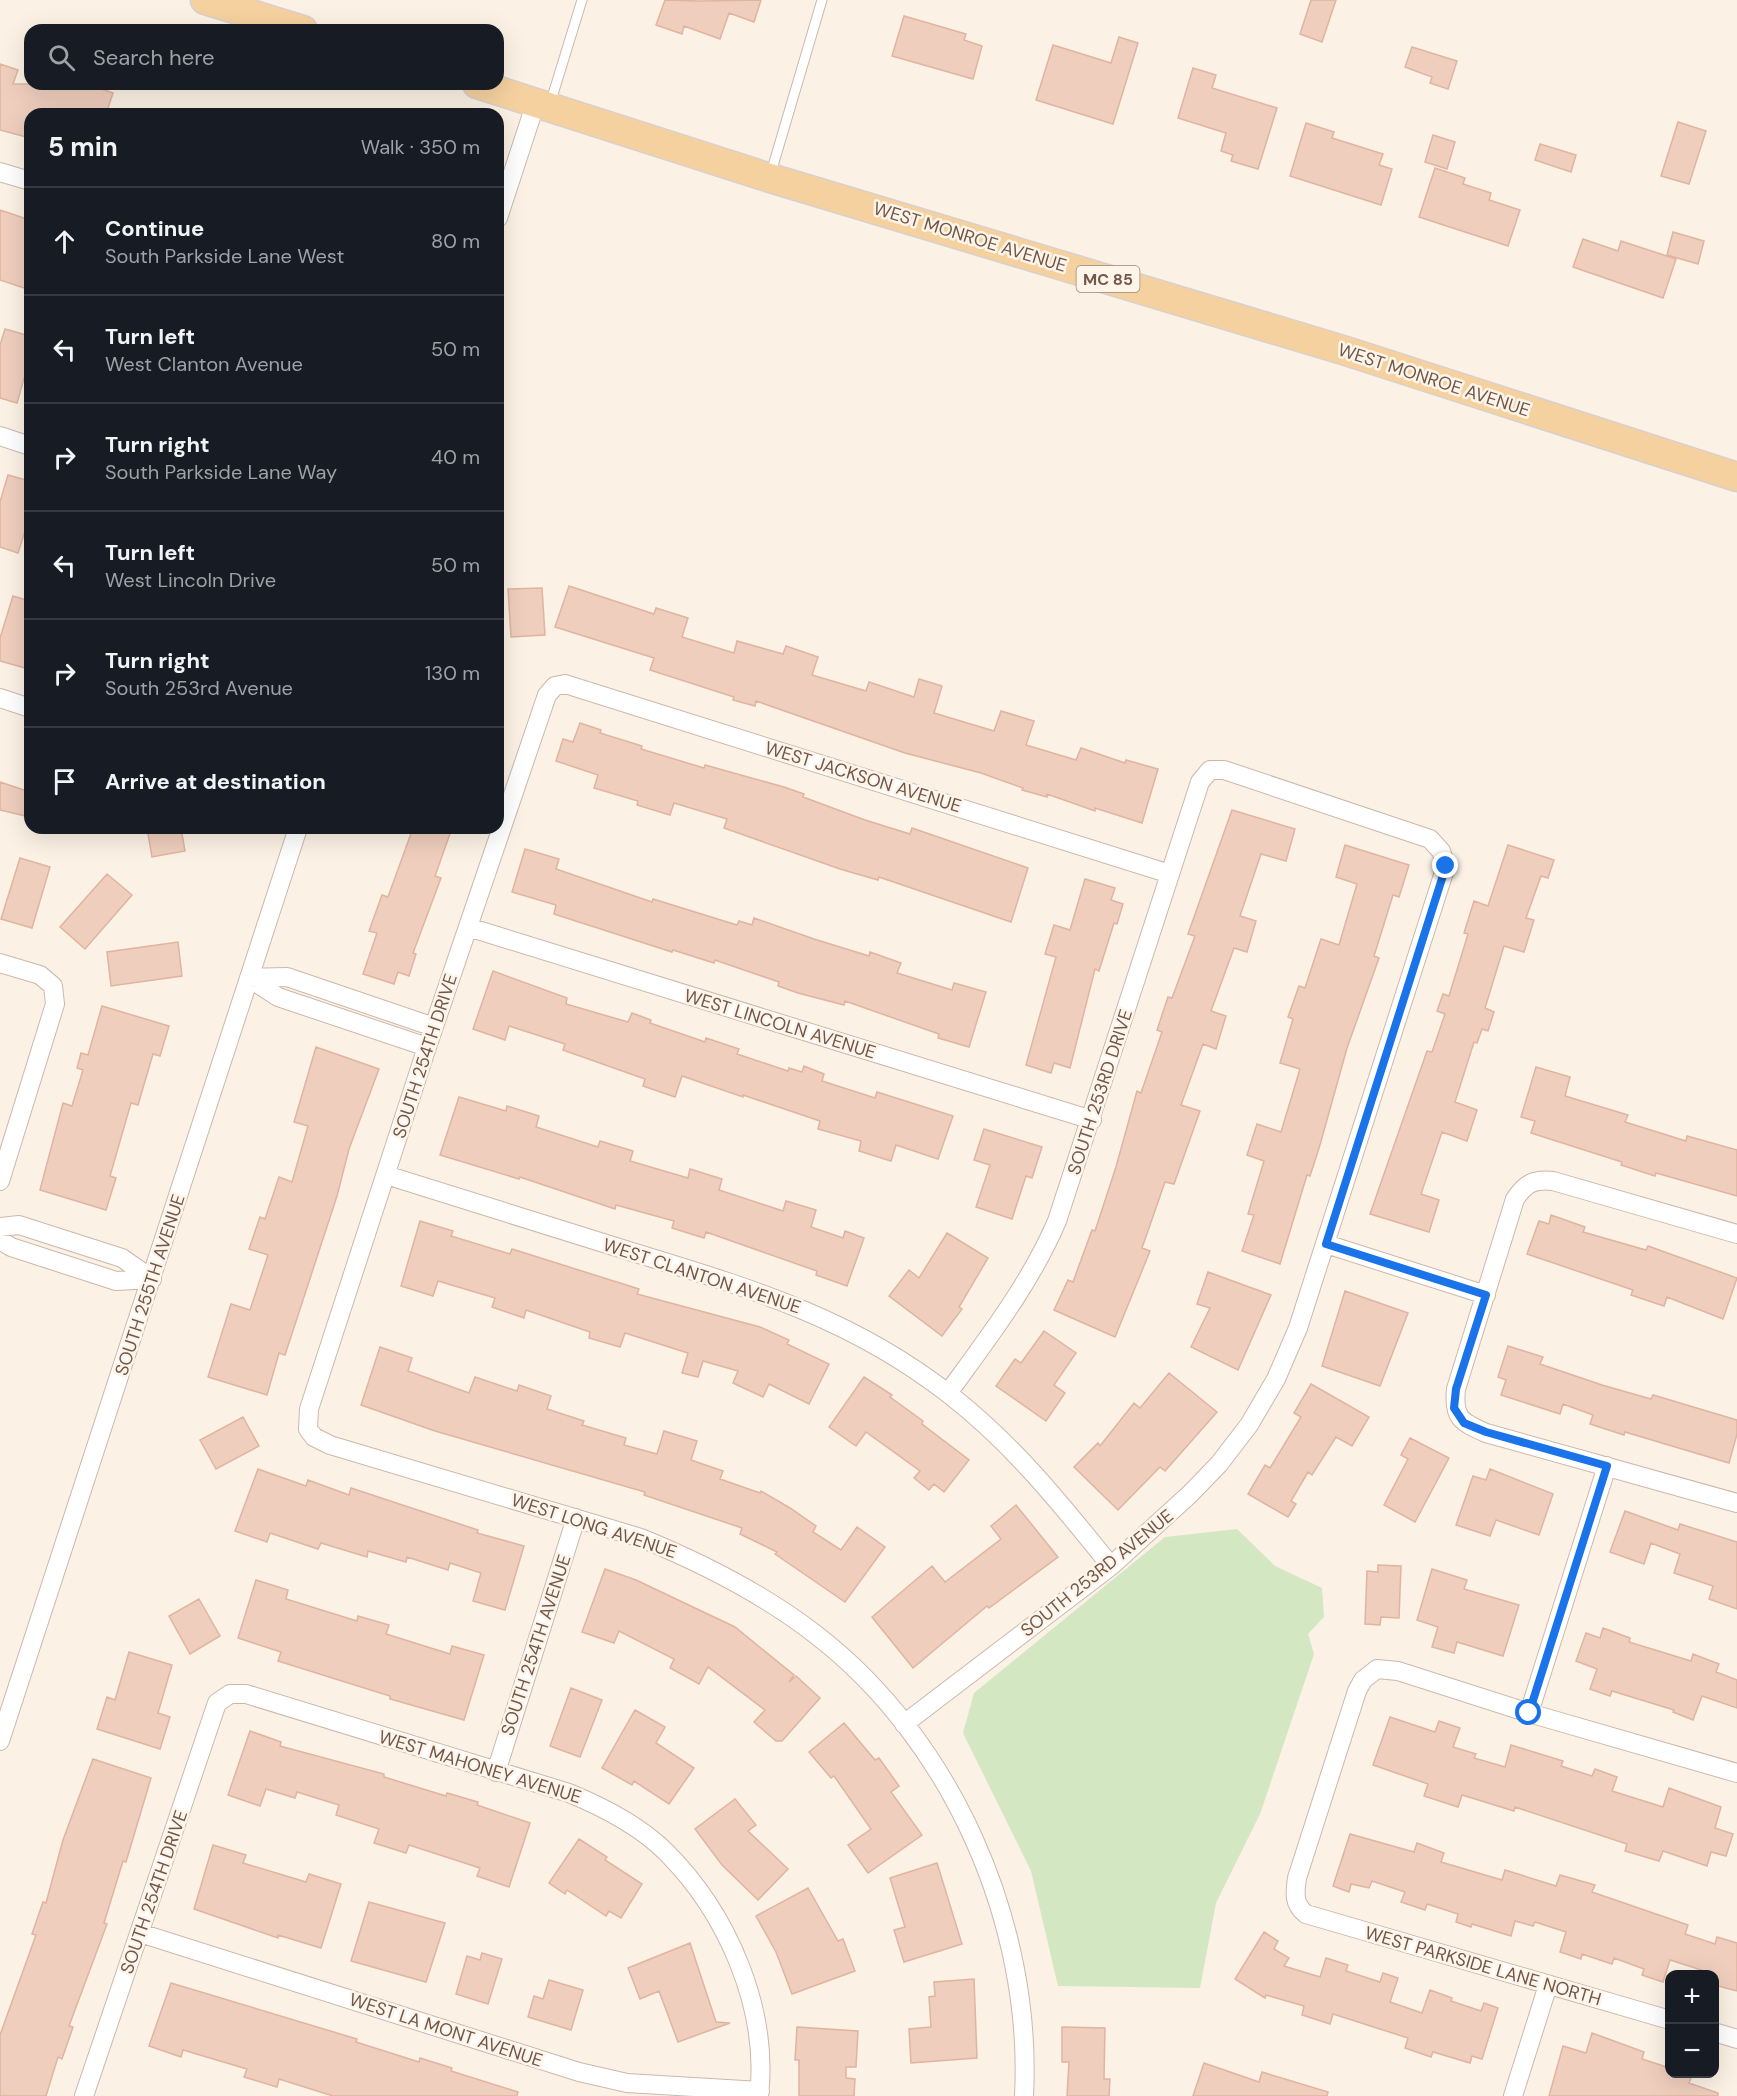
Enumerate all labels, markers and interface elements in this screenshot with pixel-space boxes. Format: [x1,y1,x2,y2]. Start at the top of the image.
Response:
search box [24,24,504,90]
icon: search [45,41,78,74]
text: Search here [93,43,214,72]
text: 5 min [48,130,118,164]
text: Walk · 350 m [361,134,480,160]
street label: WEST MONROE AVENUE [871,196,1069,278]
text: Continue [105,214,204,243]
icon: ahead [48,225,81,258]
text: 80 m [431,228,480,254]
text: South Parkside Lane West [105,243,344,269]
road number: MC 85 [1076,266,1140,292]
text: Turn left [105,322,195,351]
icon: left [48,333,81,366]
text: 50 m [431,336,480,362]
street label: WEST MONROE AVENUE [1335,338,1533,422]
text: West Clanton Avenue [105,351,303,377]
text: Turn right [105,430,210,459]
icon: right [48,441,81,474]
text: 40 m [431,444,480,470]
text: South Parkside Lane Way [105,459,337,485]
text: Turn left [105,538,195,567]
icon: left [48,549,81,582]
text: 50 m [431,552,480,578]
text: West Lincoln Drive [105,567,276,593]
text: Turn right [105,646,210,675]
icon: right [48,657,81,690]
text: 130 m [425,660,480,686]
text: South 253rd Avenue [105,675,293,701]
street label: WEST JACKSON AVENUE [762,736,964,818]
icon: arrive [48,765,81,798]
text: Arrive at destination [105,767,326,796]
route end [1432,852,1458,878]
street label: SOUTH 254TH DRIVE [387,971,463,1141]
street label: WEST LINCOLN AVENUE [681,983,879,1065]
street label: SOUTH 253RD DRIVE [1062,1006,1138,1178]
street label: SOUTH 255TH AVENUE [109,1191,191,1379]
street label: WEST CLANTON AVENUE [600,1233,804,1319]
street label: WEST LONG AVENUE [508,1488,680,1564]
street label: SOUTH 253RD AVENUE [1016,1504,1178,1642]
street label: SOUTH 254TH AVENUE [495,1551,577,1739]
route start [1515,1699,1541,1725]
street label: WEST MAHONEY AVENUE [376,1725,584,1809]
street label: SOUTH 254TH DRIVE [115,1807,193,1977]
street label: WEST PARKSIDE LANE NORTH [1362,1921,1604,2011]
map controls [1665,1970,1719,2078]
button: + [1665,1970,1719,2024]
street label: WEST LA MONT AVENUE [346,1987,546,2073]
button: − [1665,2024,1719,2078]

